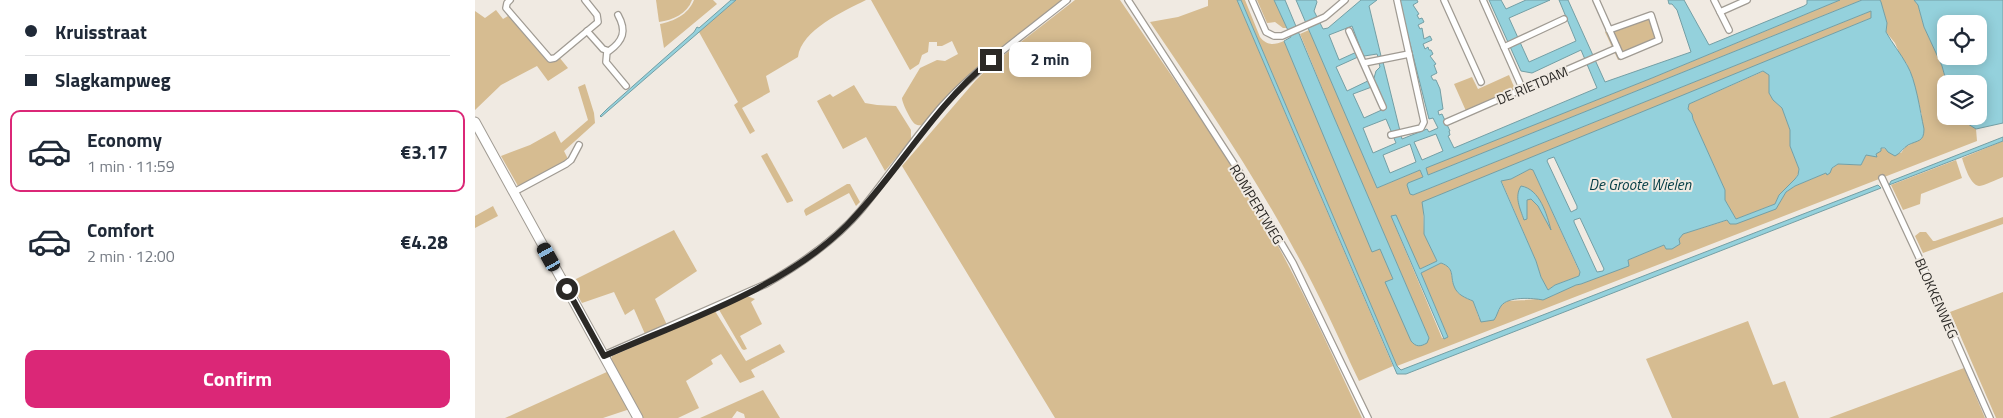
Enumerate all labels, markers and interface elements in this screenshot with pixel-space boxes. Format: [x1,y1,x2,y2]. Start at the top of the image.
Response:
map controls [1937,15,1987,125]
button: locate [1937,15,1987,65]
text: Kruisstraat [55,17,147,46]
callout: 2 min [1009,42,1091,78]
text: 2 min [1031,47,1069,71]
route end [980,49,1002,71]
street label: DE RIETDAM [1493,60,1571,110]
text: Slagkampweg [55,65,171,94]
button: layers [1937,75,1987,125]
text: Economy [87,125,162,154]
icon: car [27,129,72,174]
text: €3.17 [401,137,448,166]
text: 1 min · 11:59 [87,154,175,178]
street label: ROMPERTWEG [1225,160,1289,248]
water label: De Groote Wielen [1589,173,1692,196]
text: Comfort [87,215,154,244]
icon: car [27,219,72,264]
text: €4.28 [401,227,448,256]
car [535,240,562,274]
text: 2 min · 12:00 [87,244,175,268]
street label: BLOKKENWEG [1910,254,1964,342]
route start [556,278,578,300]
button: Confirm [25,350,450,408]

